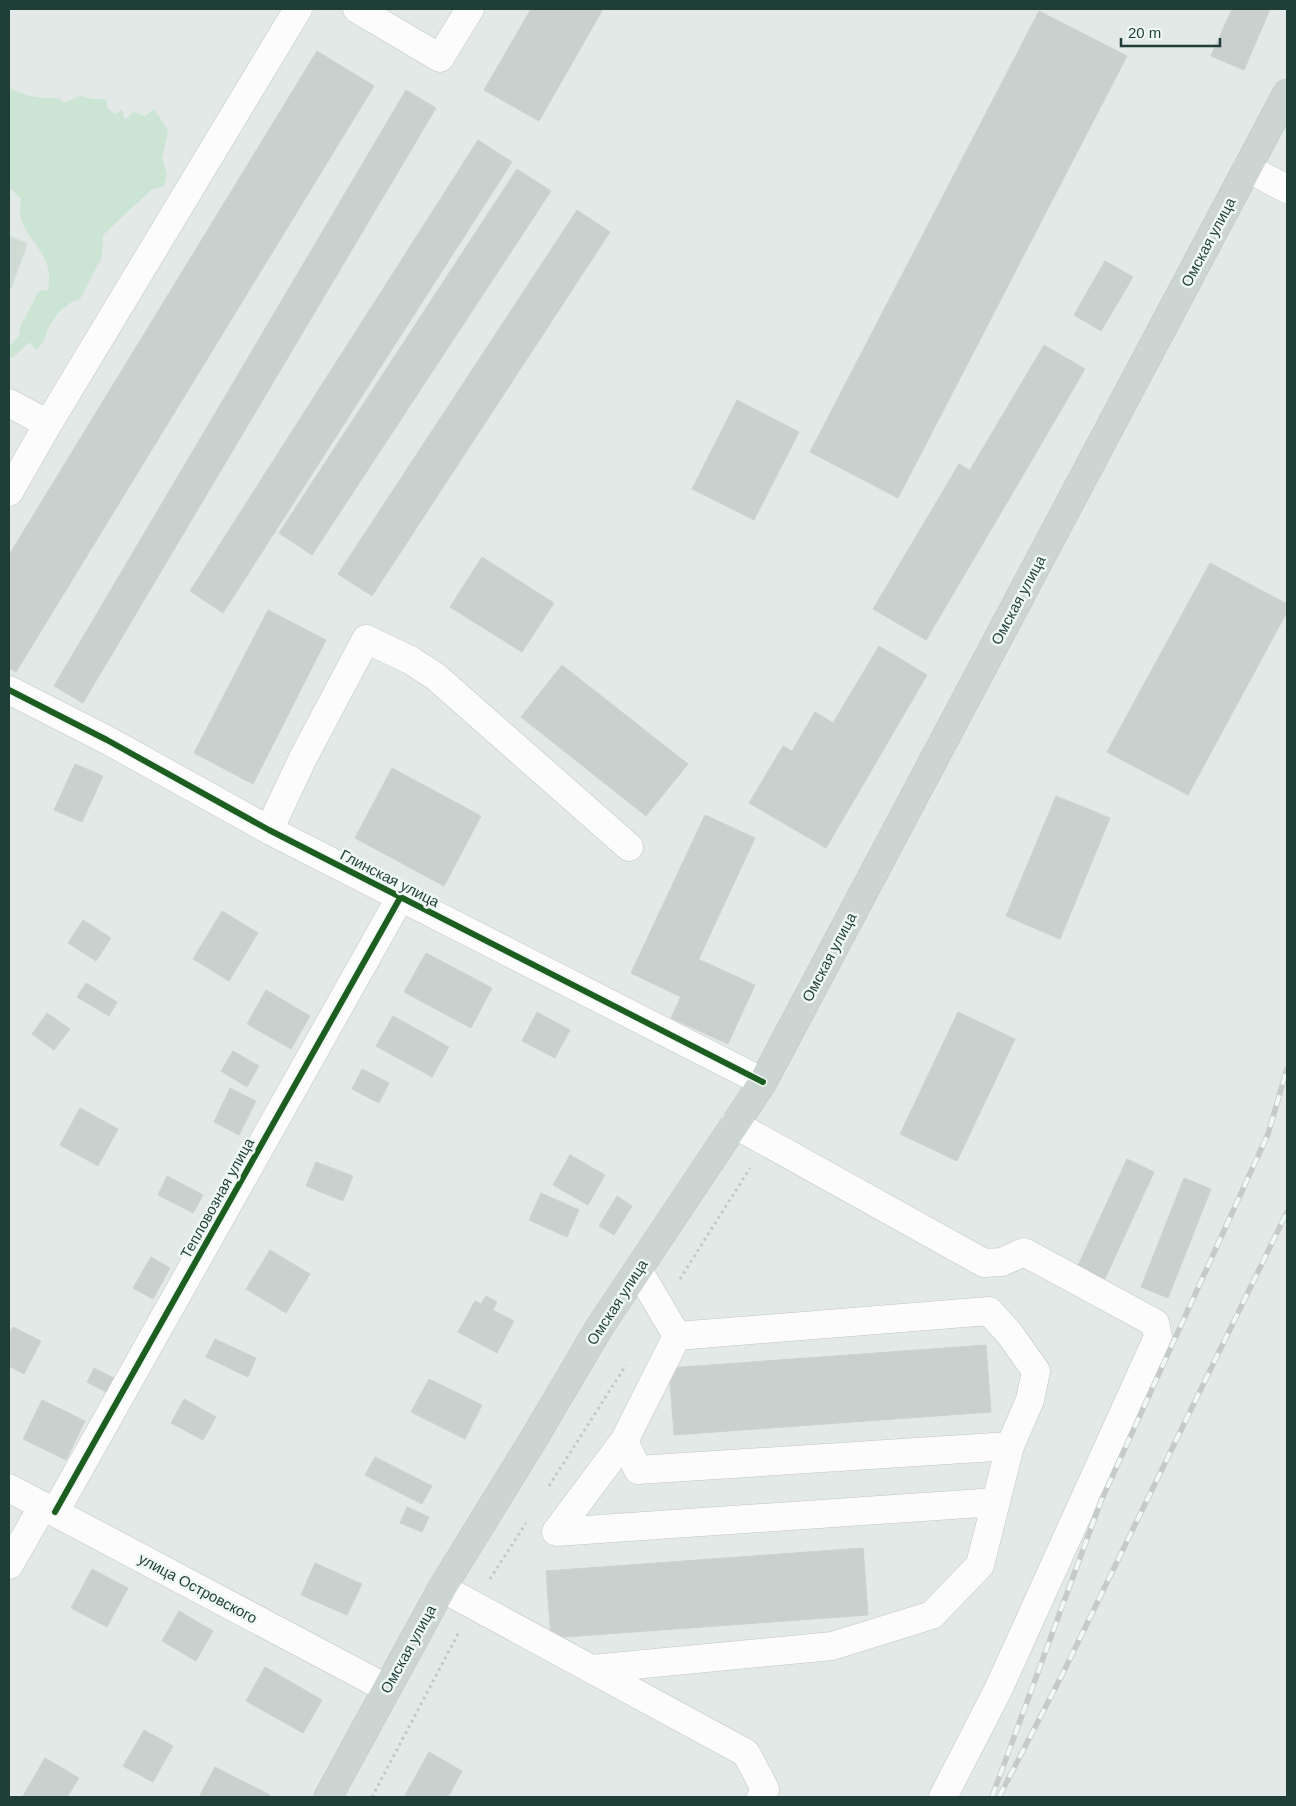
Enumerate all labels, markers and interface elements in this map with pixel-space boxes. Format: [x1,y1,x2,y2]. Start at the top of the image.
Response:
scale bar [1121,15,1220,47]
text: 20 m [1128,24,1161,41]
street label: Омская улица [1177,194,1239,289]
street label: Омская улица [987,552,1049,647]
street label: Глинская улица [338,846,443,911]
street label: Омская улица [798,909,860,1004]
street label: Тепловозная улица [177,1134,257,1261]
street label: Омская улица [583,1256,651,1348]
street label: улица Островского [136,1550,260,1626]
street label: Омская улица [377,1601,440,1696]

